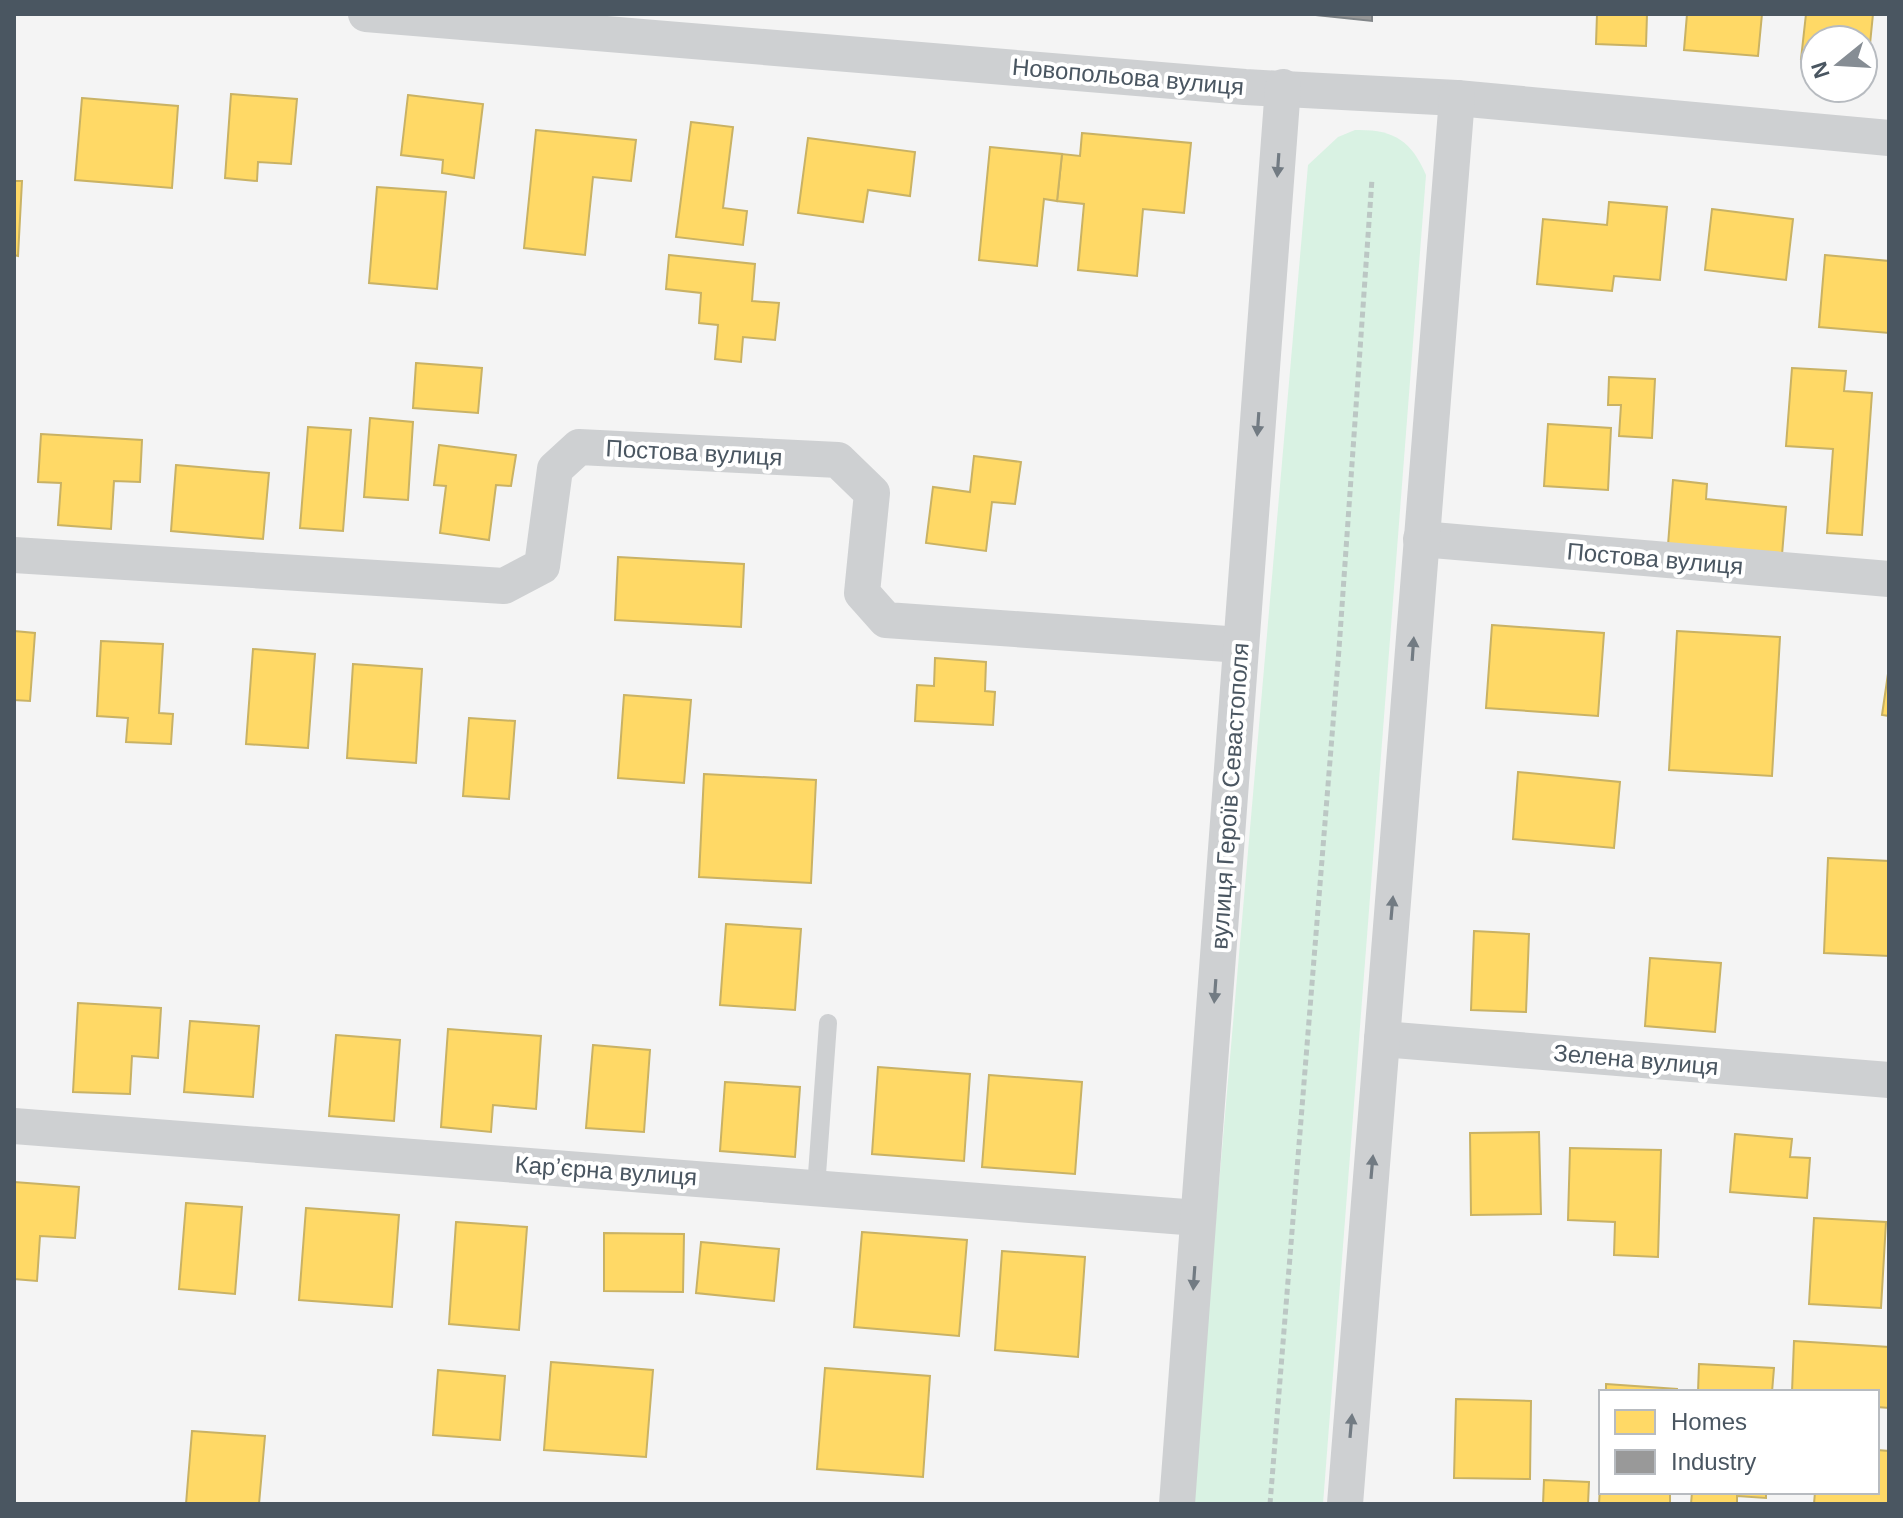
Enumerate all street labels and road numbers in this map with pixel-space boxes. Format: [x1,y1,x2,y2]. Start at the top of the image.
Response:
street label: Новопольова вулиця [1011,53,1245,100]
street label: Постова вулиця [605,434,783,471]
street label: Постова вулиця [1566,537,1744,580]
street label: вулиця Героїв Севастополя [1205,642,1254,950]
street label: Зелена вулиця [1552,1039,1720,1080]
street label: Карʼєрна вулиця [514,1151,698,1190]

